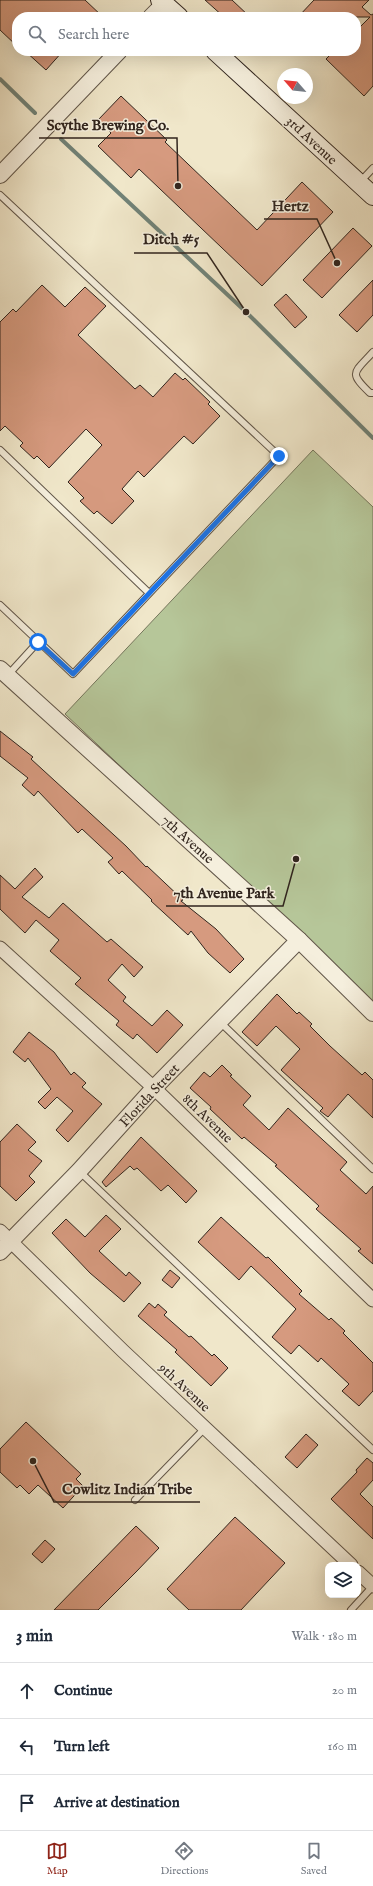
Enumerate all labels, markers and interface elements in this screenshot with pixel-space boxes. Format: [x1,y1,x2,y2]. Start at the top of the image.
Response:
search box [12,12,361,56]
icon: search [26,23,48,45]
text: Search here [58,25,129,44]
north arrow [277,68,313,104]
callout: Scythe Brewing Co. [39,111,177,138]
street label: 3rd Avenue [282,112,341,169]
text: Scythe Brewing Co. [47,116,169,135]
callout: Hertz [264,192,317,219]
text: Hertz [271,197,309,216]
callout: Ditch #5 [134,226,207,253]
text: Ditch #5 [143,230,200,249]
route end [270,447,288,465]
route start [29,633,47,651]
street label: 7th Avenue [157,811,218,868]
callout: 7th Avenue Park [166,879,283,906]
text: 7th Avenue Park [173,884,276,903]
street label: Florida Street [116,1060,184,1131]
street label: 8th Avenue [178,1090,237,1148]
street label: 9th Avenue [154,1359,214,1417]
callout: Cowlitz Indian Tribe [54,1475,200,1502]
text: Cowlitz Indian Tribe [62,1480,192,1499]
map controls [325,1562,361,1598]
button: layers [325,1562,361,1598]
text: 3 min [16,1626,53,1647]
text: Walk · 180 m [292,1628,357,1645]
icon: ahead [16,1680,38,1702]
text: Continue [54,1681,112,1700]
text: 20 m [332,1682,357,1699]
icon: left [16,1736,38,1758]
text: Turn left [54,1737,110,1756]
text: 160 m [327,1738,357,1755]
icon: arrive [16,1792,38,1814]
text: Arrive at destination [54,1793,180,1812]
tab: Map [46,1840,68,1878]
tab: Directions [161,1840,208,1878]
tab: Saved [301,1840,327,1878]

